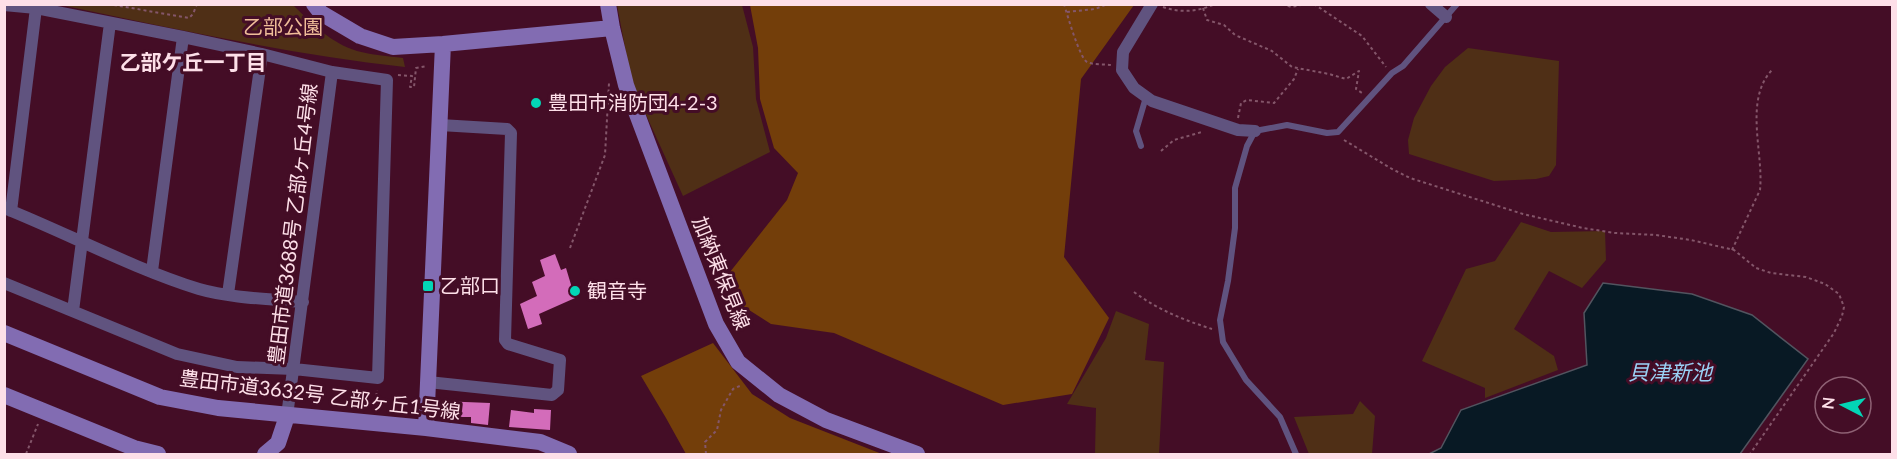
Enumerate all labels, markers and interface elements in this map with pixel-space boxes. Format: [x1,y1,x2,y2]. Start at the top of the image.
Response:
park label: 乙部公園 [243,14,323,38]
district label: 乙部ケ丘一丁目 [120,49,267,74]
street label: 豊田市道3688号 乙部ヶ丘4号線 [263,82,321,366]
place label: 豊田市消防団4-2-3 [548,90,718,114]
marker: 豊田市消防団4-2-3 [529,96,543,110]
street label: 加納東保見線 [688,212,756,333]
place label: 乙部口 [440,273,500,297]
place label: 観音寺 [587,278,647,302]
marker: 乙部口 [421,279,435,293]
marker: 観音寺 [568,284,582,298]
water label: 貝津新池 [1628,359,1714,384]
street label: 豊田市道3632号 乙部ヶ丘1号線 [178,365,462,423]
north arrow [1813,375,1873,435]
text: N [1817,396,1838,410]

